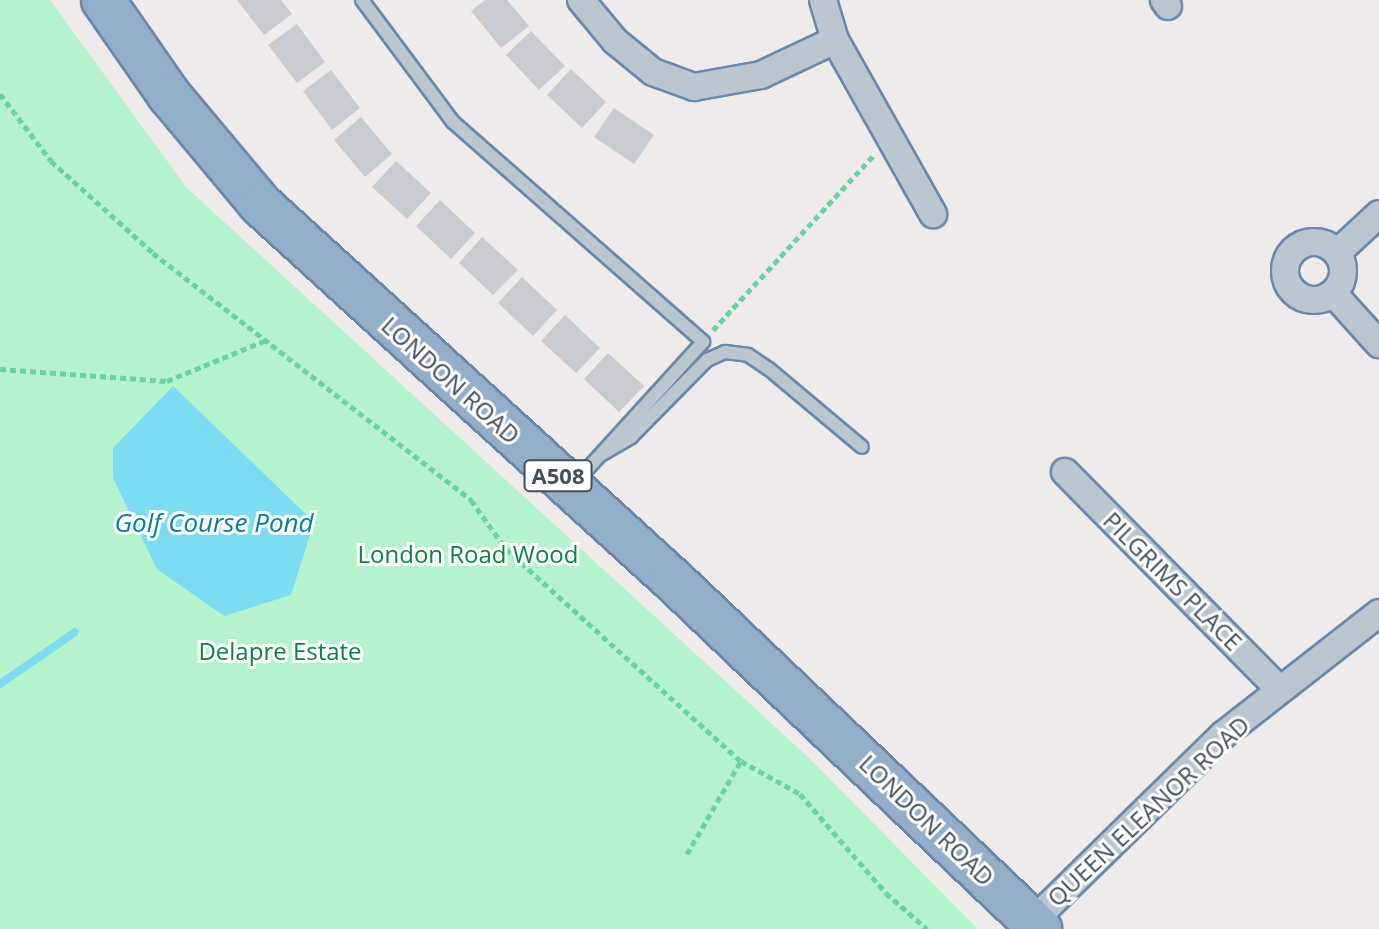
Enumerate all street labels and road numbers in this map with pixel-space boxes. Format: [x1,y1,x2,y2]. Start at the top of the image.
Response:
street label: LONDON ROAD [376,311,526,449]
road number: A508 [522,458,594,494]
street label: PILGRIMS PLACE [1098,506,1248,656]
street label: QUEEN ELEANOR ROAD [1041,710,1255,912]
street label: LONDON ROAD [854,749,1000,891]

